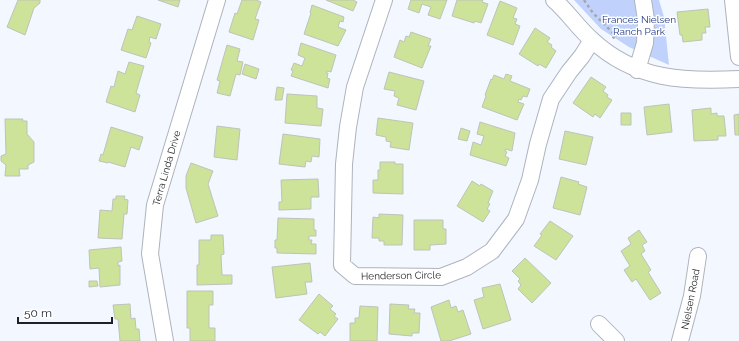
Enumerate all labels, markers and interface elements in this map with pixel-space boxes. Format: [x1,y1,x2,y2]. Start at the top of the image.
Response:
park label: Frances Nielsen Ranch Park [602,14,676,37]
street label: Terra Linda Drive [150,129,183,207]
street label: Nielsen Road [679,268,702,330]
street label: Henderson Circle [361,269,441,282]
scale bar [18,299,112,325]
text: 50 m [24,306,52,320]

